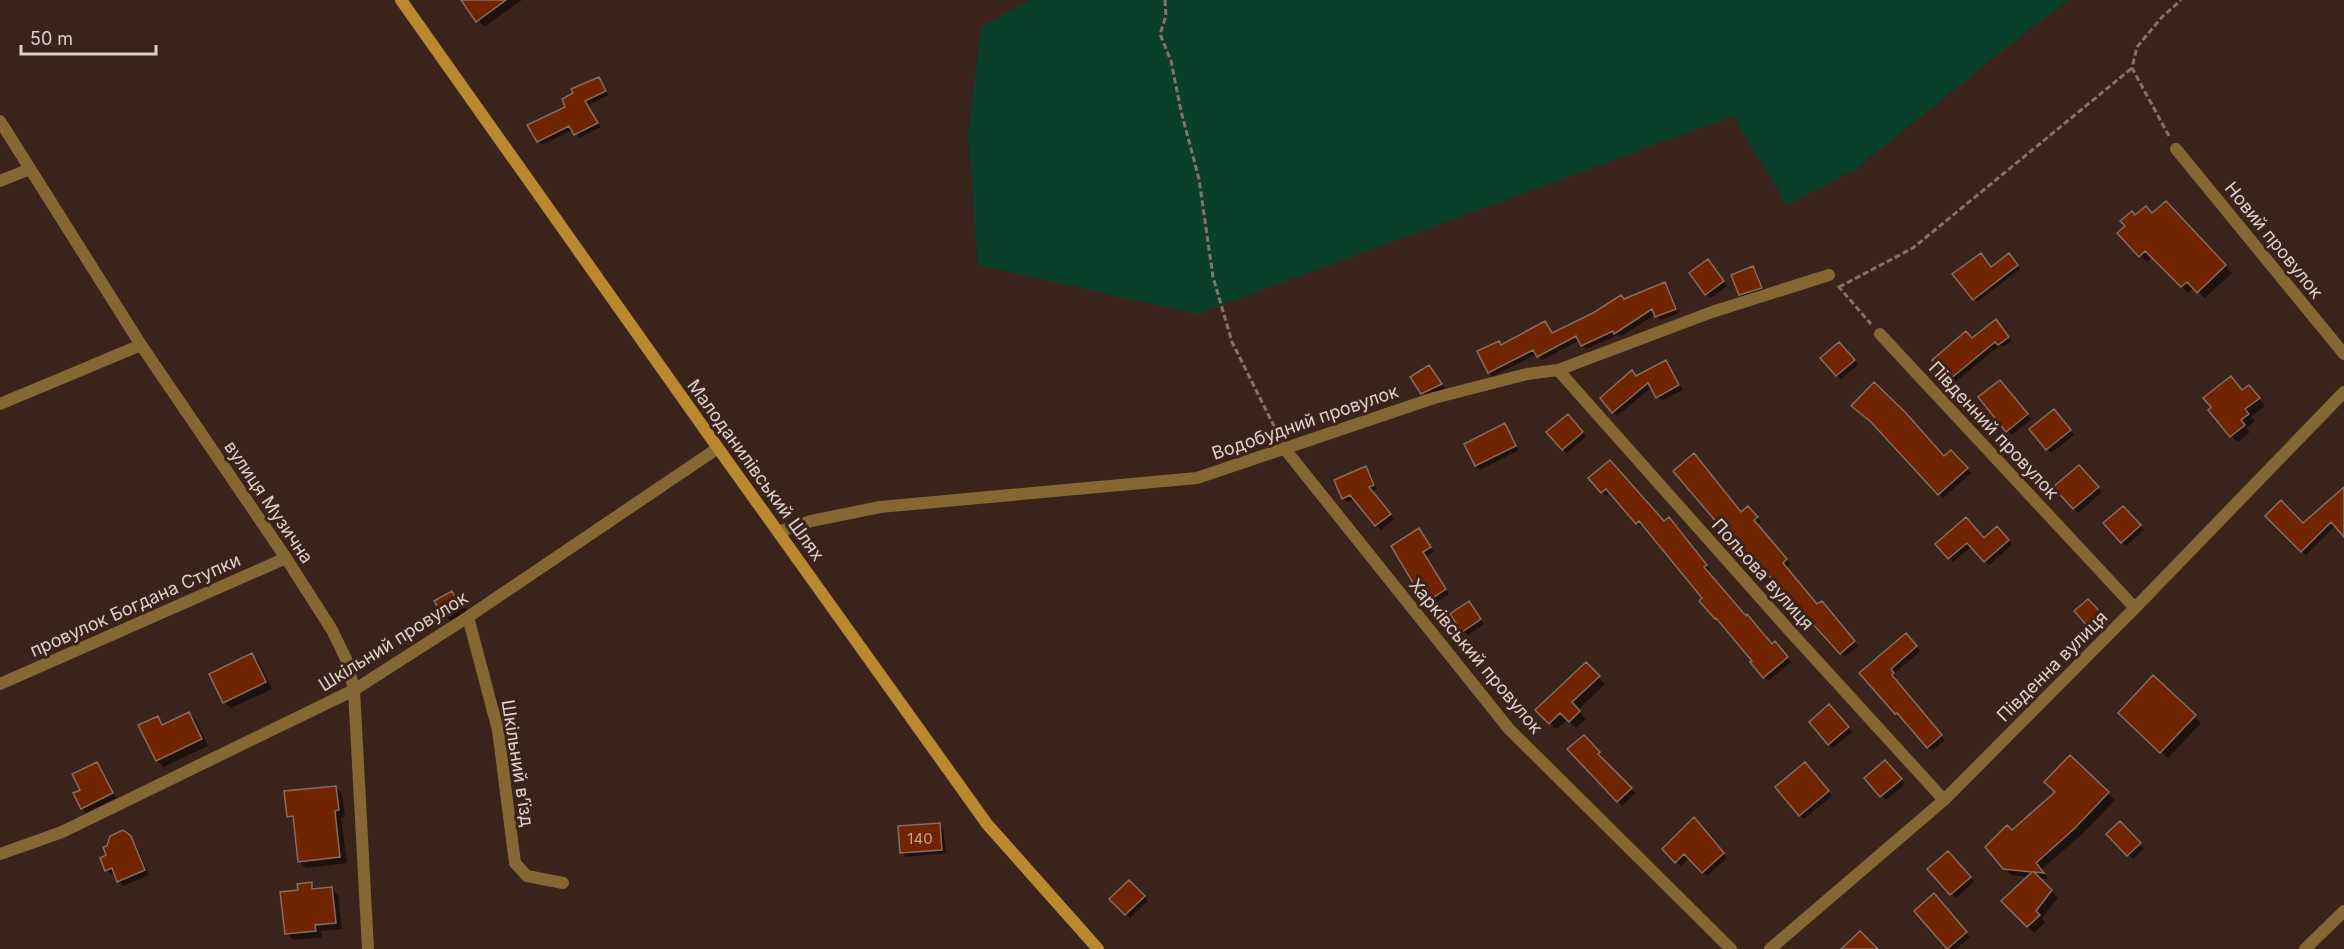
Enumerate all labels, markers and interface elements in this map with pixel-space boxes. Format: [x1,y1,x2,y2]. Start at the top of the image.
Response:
scale bar [21,18,156,56]
text: 50 m [30,28,73,49]
street label: Новий провулок [2221,178,2327,303]
street label: Південний провулок [1925,357,2063,503]
street label: Малоданилівський Шлях [683,375,829,565]
street label: Водобудний провулок [1209,380,1401,464]
street label: вулиця Музична [220,437,318,567]
street label: Польова вулиця [1708,514,1818,634]
street label: провулок Богдана Ступки [26,549,244,661]
street label: Харківський провулок [1405,574,1547,738]
street label: Шкільний провулок [315,587,471,695]
street label: Південна вулиця [1992,606,2112,726]
street label: Шкільний в’їзд [498,698,538,828]
house number: 140 [907,829,933,848]

